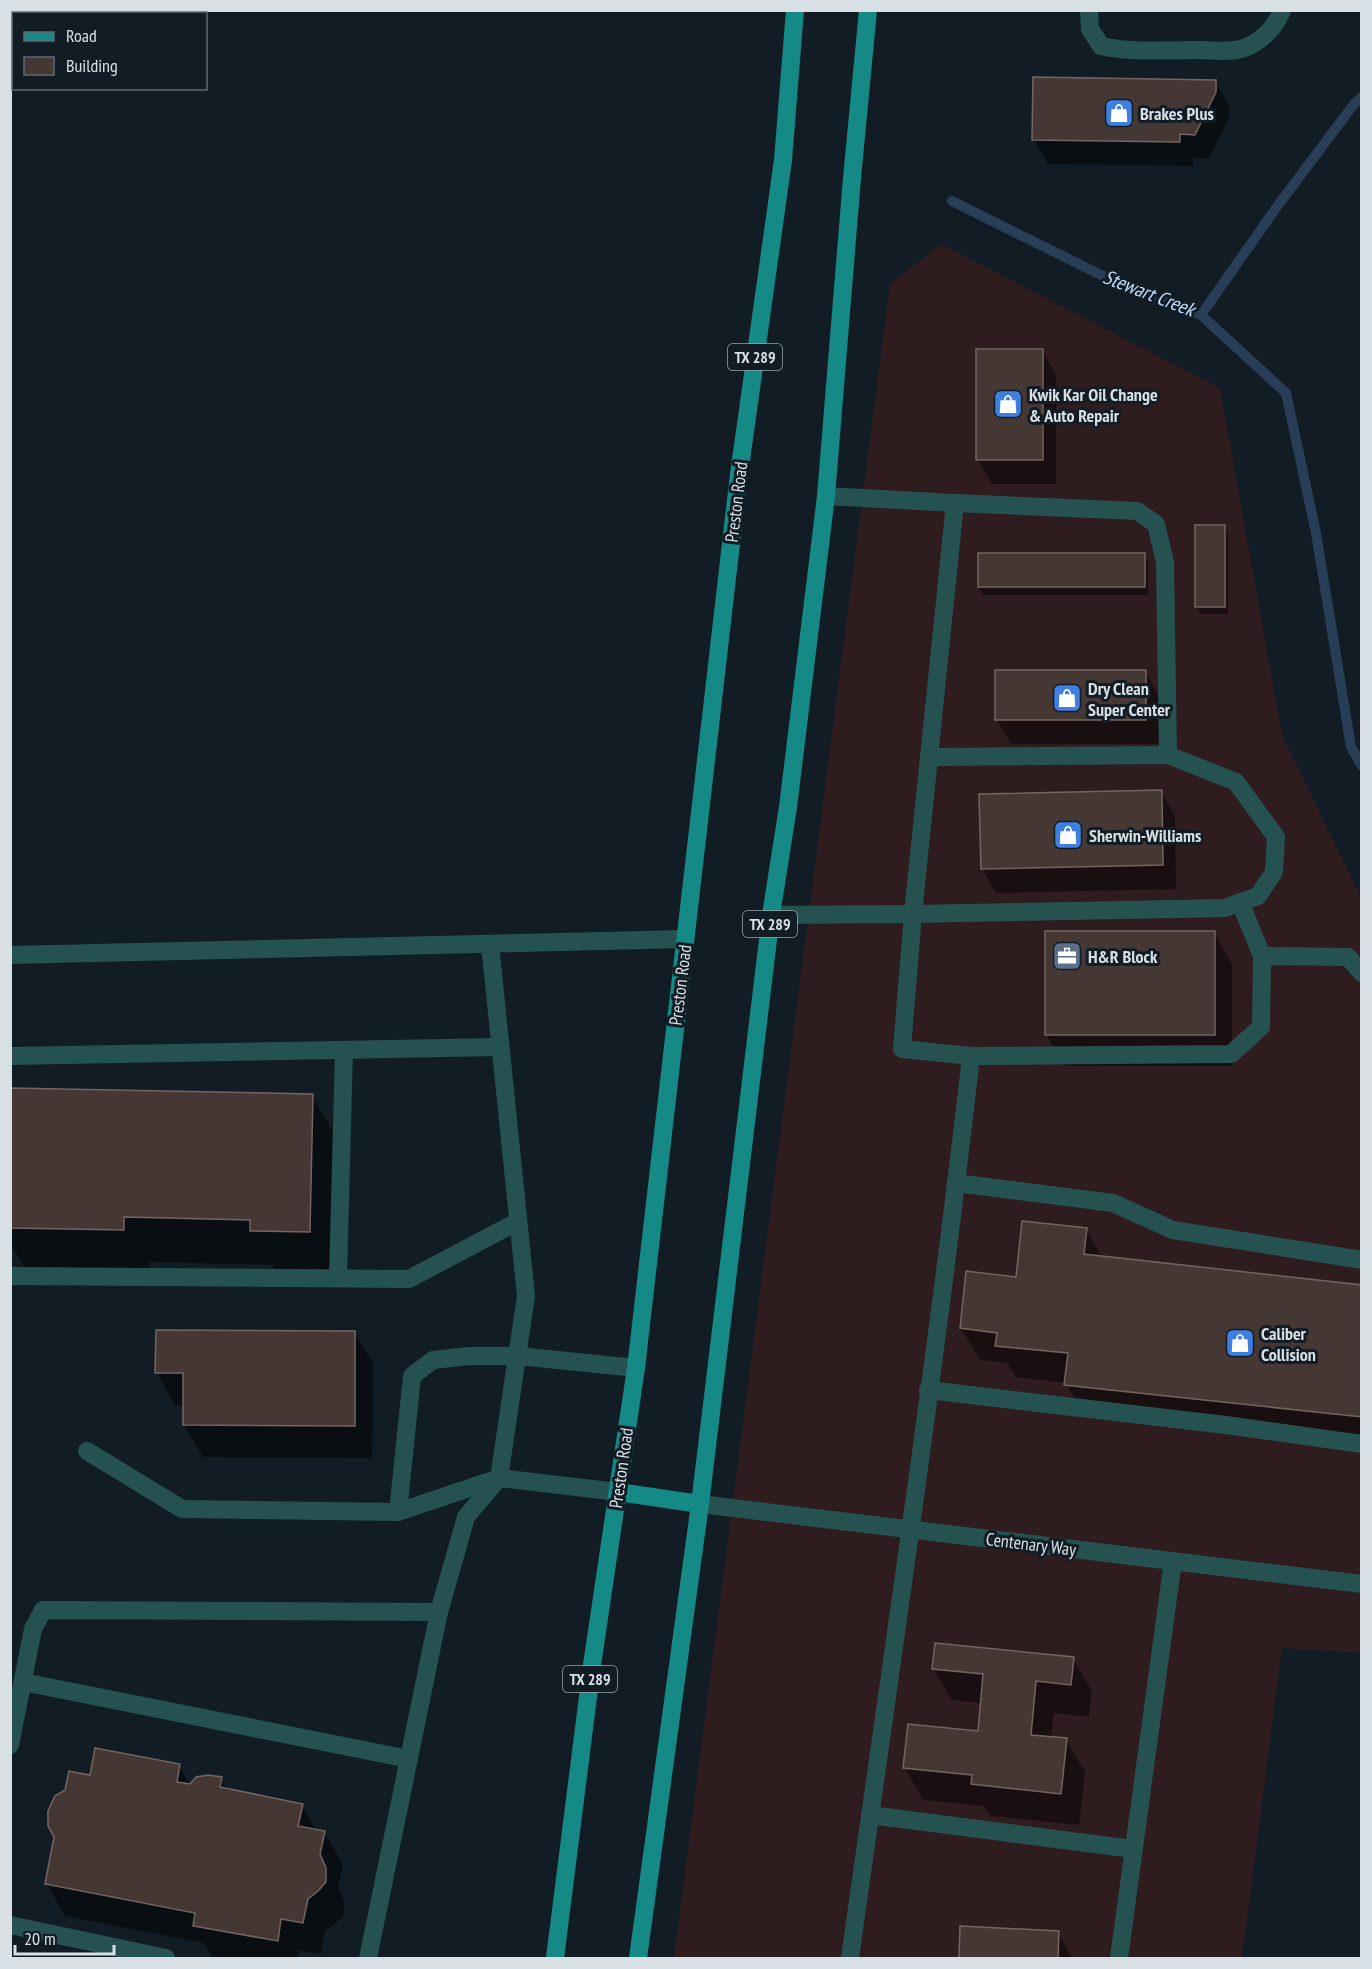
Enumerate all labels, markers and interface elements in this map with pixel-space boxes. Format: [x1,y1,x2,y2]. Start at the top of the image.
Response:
legend [12,12,207,90]
text: Road [66,24,97,47]
text: Building [66,54,118,77]
shop icon: Brakes Plus [1103,97,1135,129]
place label: Brakes Plus [1140,102,1214,125]
water label: Stewart Creek [1100,264,1201,323]
road number: TX 289 [728,344,782,370]
place label: Kwik Kar Oil Change & Auto Repair [1029,383,1158,427]
shop icon: Kwik Kar Oil Change & Auto Repair [992,388,1024,420]
street label: Preston Road [720,460,752,544]
place label: Dry Clean Super Center [1088,677,1171,721]
shop icon: Dry Clean Super Center [1051,682,1083,714]
shop icon: Sherwin-Williams [1052,819,1084,851]
place label: Sherwin-Williams [1089,824,1201,847]
road number: TX 289 [743,911,797,937]
office icon: H&R Block [1051,940,1083,972]
street label: Preston Road [664,943,696,1027]
place label: H&R Block [1088,945,1158,968]
place label: Caliber Collision [1261,1322,1316,1366]
shop icon: Caliber Collision [1224,1327,1256,1359]
street label: Preston Road [604,1426,638,1510]
street label: Centenary Way [985,1527,1078,1561]
road number: TX 289 [563,1666,617,1692]
scale bar [15,1918,114,1956]
text: 20 m [24,1927,56,1950]

